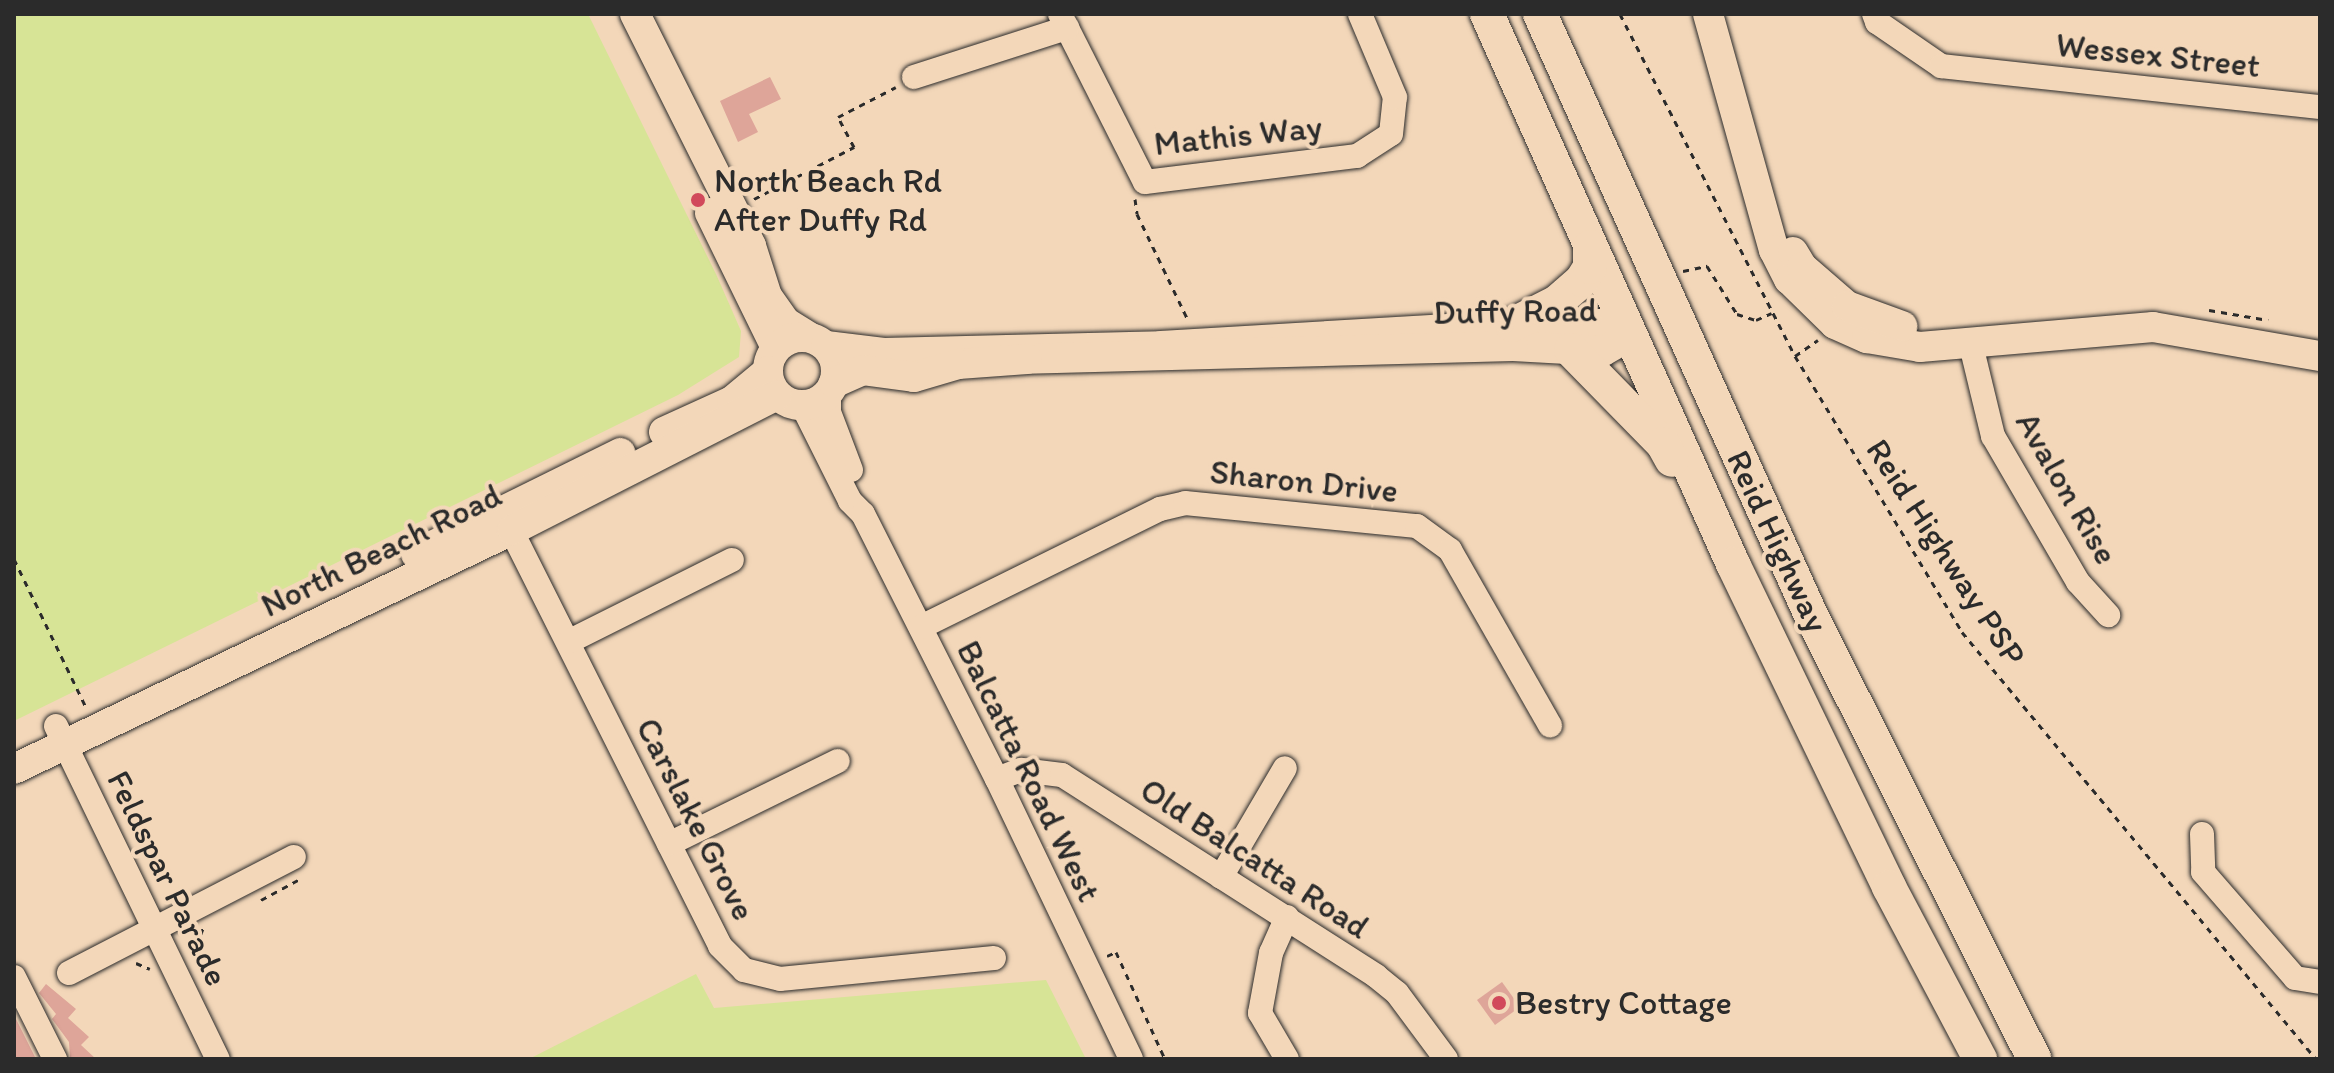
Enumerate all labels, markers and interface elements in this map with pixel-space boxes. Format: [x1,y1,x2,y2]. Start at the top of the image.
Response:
street label: Wessex Street [2054,24,2262,86]
street label: Mathis Way [1153,106,1323,164]
place label: North Beach Rd After Duffy Rd [714,160,941,240]
marker: North Beach Rd After Duffy Rd [689,191,707,209]
street label: Duffy Road [1433,289,1597,333]
street label: Avalon Rise [2007,405,2127,571]
street label: Reid Highway PSP [1858,432,2034,672]
street label: Reid Highway [1718,444,1838,638]
street label: Sharon Drive [1208,451,1400,511]
street label: North Beach Road [255,474,507,626]
street label: Balcatta Road West [948,634,1110,908]
street label: Carslake Grove [627,711,765,927]
street label: Feldspar Parade [99,765,237,991]
street label: Old Balcatta Road [1133,769,1377,947]
place label: Bestry Cottage [1515,983,1732,1023]
marker: Bestry Cottage [1490,994,1508,1012]

